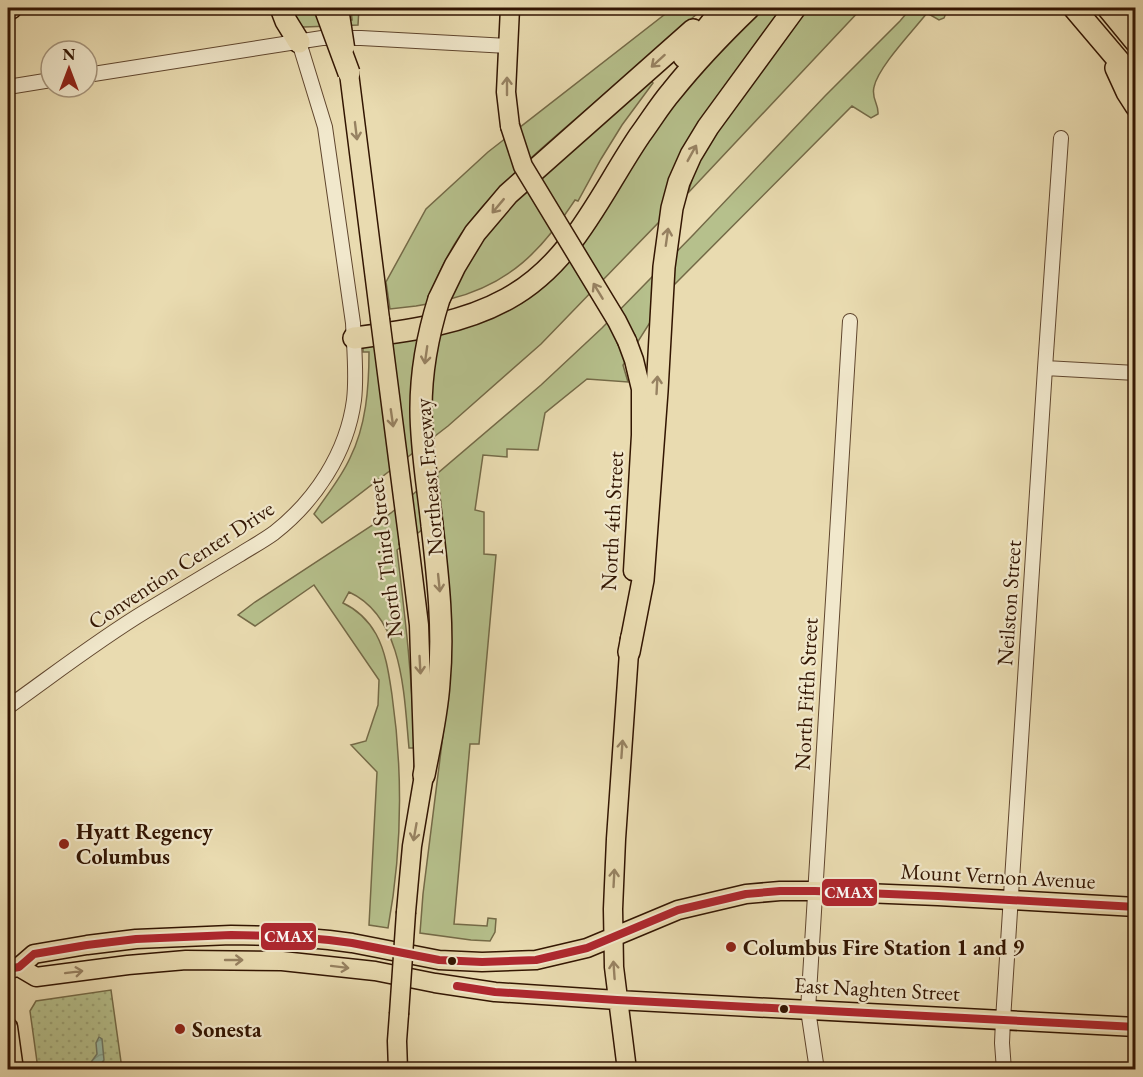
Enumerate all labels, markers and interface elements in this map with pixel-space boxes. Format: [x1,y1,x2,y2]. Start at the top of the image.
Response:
north arrow [39,39,99,99]
text: N [63,44,76,65]
one-way arrow [651,54,666,68]
one-way arrow [501,77,513,96]
one-way arrow [351,121,362,141]
one-way arrow [687,145,698,163]
one-way arrow [492,198,505,214]
one-way arrow [662,228,673,248]
one-way arrow [591,283,603,300]
one-way arrow [420,345,431,365]
one-way arrow [652,376,663,396]
street label: Northeast Freeway [408,397,450,557]
one-way arrow [387,408,398,428]
street label: North 4th Street [594,450,630,592]
street label: North Third Street [361,476,409,640]
street label: Convention Center Drive [82,494,280,636]
street label: Neilston Street [990,539,1028,667]
one-way arrow [434,573,445,593]
street label: North Fifth Street [788,617,824,771]
one-way arrow [415,654,426,674]
one-way arrow [617,739,628,759]
place label: Hyatt Regency Columbus [76,817,213,871]
one-way arrow [409,822,420,842]
marker: Hyatt Regency Columbus [57,837,71,851]
street label: Mount Vernon Avenue [900,856,1097,896]
one-way arrow [608,869,619,889]
line badge: CMAX [821,878,878,907]
text: CMAX [824,882,874,903]
line badge: CMAX [260,922,317,951]
text: CMAX [264,926,314,947]
place label: Columbus Fire Station 1 and 9 [743,933,1024,962]
marker: Columbus Fire Station 1 and 9 [724,940,738,954]
one-way arrow [223,954,243,966]
unlabelled marker [446,955,458,967]
one-way arrow [608,960,619,980]
one-way arrow [330,961,350,972]
one-way arrow [64,966,84,977]
street label: East Naghten Street [793,970,961,1008]
unlabelled marker [778,1003,790,1015]
place label: Sonesta [192,1015,262,1044]
marker: Sonesta [173,1022,187,1036]

